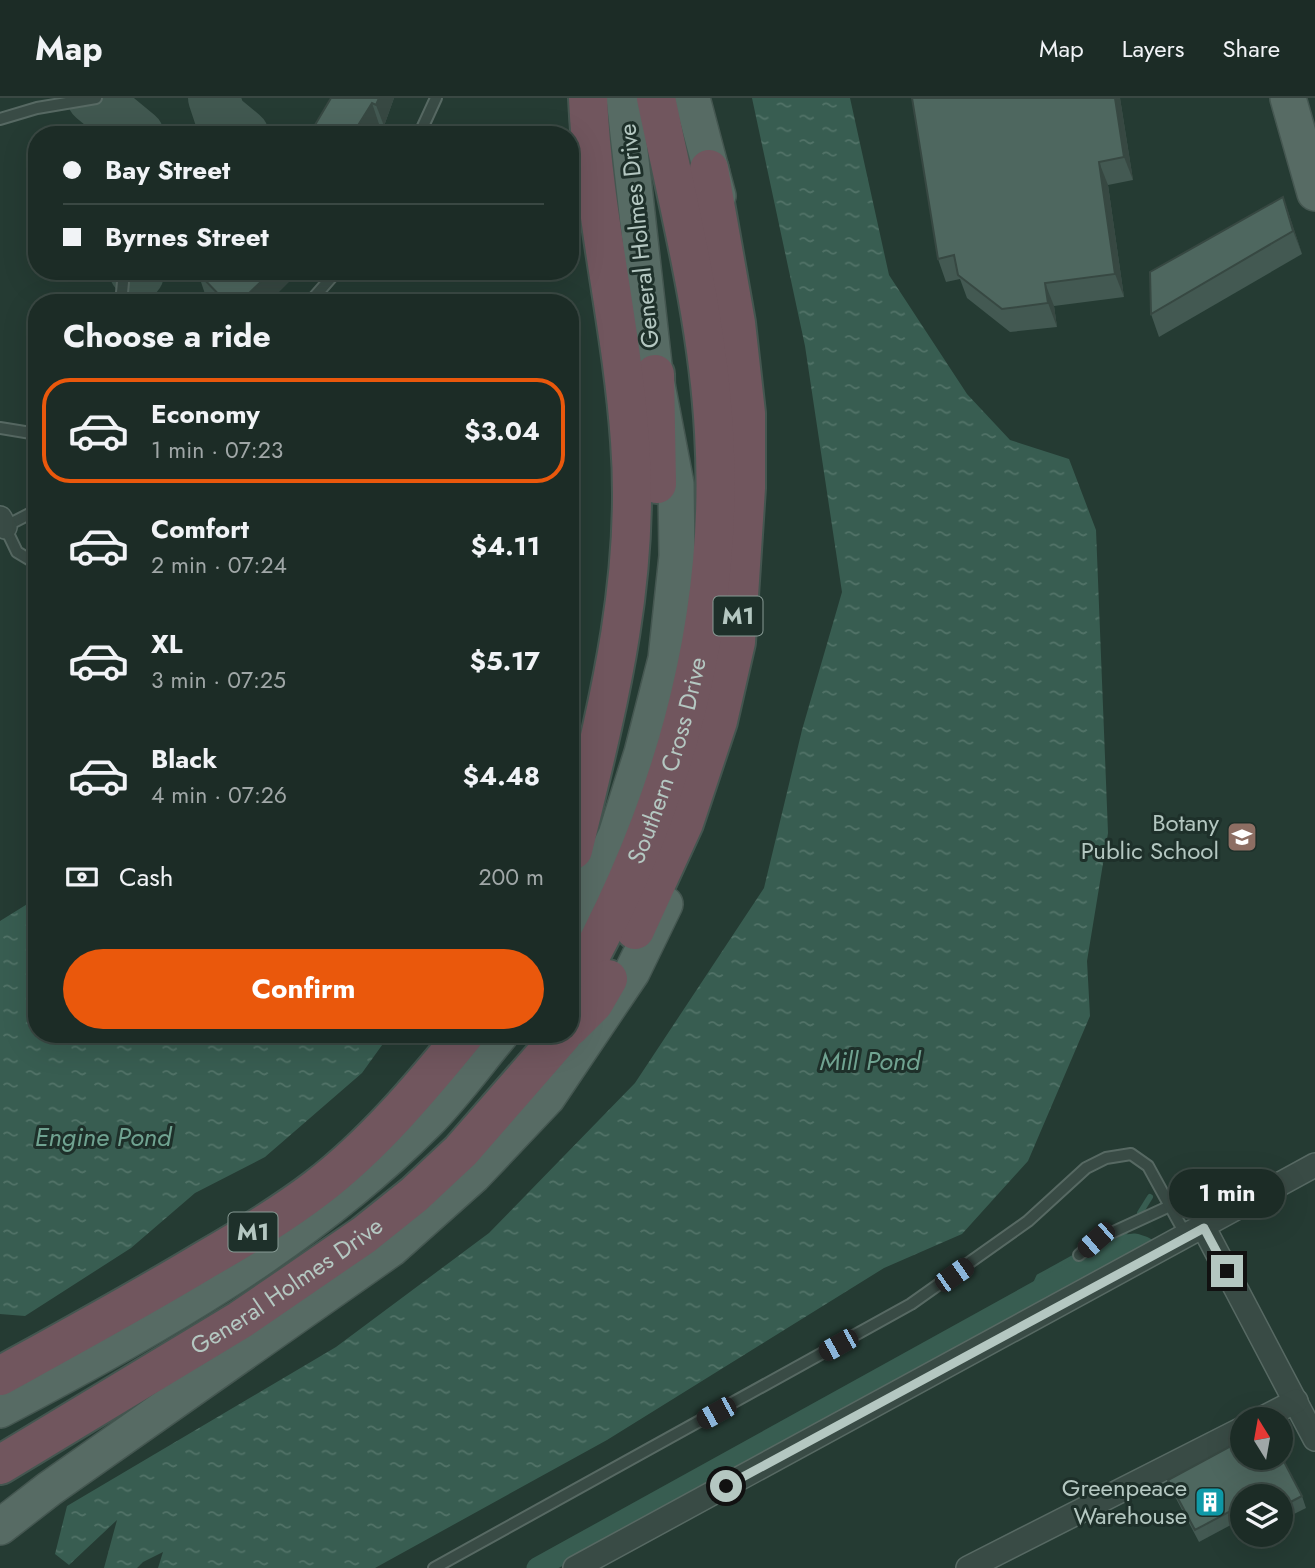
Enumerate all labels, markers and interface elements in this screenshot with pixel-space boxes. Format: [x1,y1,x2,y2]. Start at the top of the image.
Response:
text: Map [35,25,103,72]
text: Map [1039,31,1084,66]
text: Layers [1122,31,1184,66]
text: Share [1222,31,1280,66]
street label: General Holmes Drive [609,122,668,350]
text: Bay Street [105,151,230,189]
text: Byrnes Street [105,218,269,256]
text: Choose a ride [63,313,271,359]
text: Economy [151,395,260,433]
icon: car [67,399,130,462]
text: $3.04 [464,412,540,450]
text: 1 min · 07:23 [151,433,283,467]
text: Comfort [151,510,249,548]
icon: car [67,514,130,577]
text: $4.11 [471,527,540,565]
text: 2 min · 07:24 [151,548,287,582]
road number: M1 [714,596,762,636]
text: XL [151,625,183,663]
icon: car [67,629,130,692]
text: $5.17 [470,642,540,680]
street label: Southern Cross Drive [618,654,715,869]
text: 3 min · 07:25 [151,663,286,697]
text: Black [151,740,217,778]
icon: car [67,744,130,807]
text: $4.48 [463,757,540,795]
text: 4 min · 07:26 [151,778,287,812]
place label: Botany Public School [1081,805,1219,868]
school or university icon: Botany Public School [1225,820,1259,854]
icon: cash [63,858,101,896]
text: Cash [119,858,173,896]
text: 200 m [478,860,544,894]
button: Confirm [63,949,544,1029]
water label: Mill Pond [820,1042,922,1080]
water label: Engine Pond [35,1118,173,1156]
callout: 1 min [1169,1170,1285,1218]
text: 1 min [1198,1176,1256,1210]
street label: General Holmes Drive [183,1208,390,1363]
road number: M1 [229,1212,278,1252]
car [1074,1218,1119,1262]
car [931,1254,978,1296]
route end [1211,1255,1243,1287]
car [815,1326,862,1364]
car [693,1394,740,1432]
north arrow [1230,1407,1293,1470]
map controls [1230,1407,1293,1547]
route start [710,1470,742,1502]
place label: Greenpeace Warehouse [1062,1470,1187,1533]
button: layers [1230,1484,1293,1547]
building icon: Greenpeace Warehouse [1193,1485,1227,1519]

